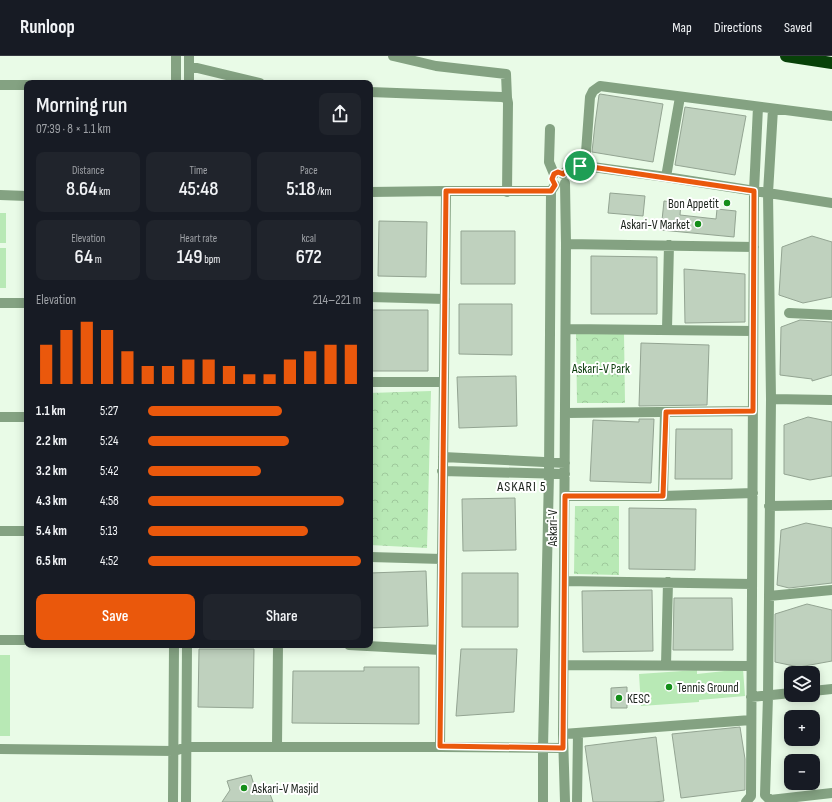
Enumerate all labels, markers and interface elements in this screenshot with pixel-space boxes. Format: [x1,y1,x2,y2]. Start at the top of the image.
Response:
text: Runloop [20,16,75,39]
text: Map [672,19,692,36]
text: Directions [714,19,762,36]
text: Saved [784,19,812,36]
text: Morning run [36,92,127,119]
button: share [319,93,361,135]
text: 07:39 · 8 × 1.1 km [36,121,111,137]
pin [563,149,597,183]
icon: arrive [569,155,591,177]
text: Distance [72,164,104,177]
text: Time [189,164,207,177]
text: Pace [300,164,318,177]
text: 8.64 [66,177,97,201]
text: 45:48 [179,177,218,201]
text: 5:18 [286,177,315,201]
text: km [97,185,110,198]
text: /km [315,185,332,198]
place label: Bon Appetit [668,196,719,212]
marker: Bon Appetit [722,198,732,208]
place label: Askari-V Market [620,217,690,233]
marker: Askari-V Market [693,219,703,229]
text: Elevation [71,232,105,245]
text: Heart rate [180,232,217,245]
text: kcal [302,232,316,245]
text: 64 [75,245,93,269]
text: 149 [177,245,202,269]
text: 672 [296,245,322,269]
text: m [93,253,102,266]
text: bpm [202,253,220,266]
text: Elevation [36,292,76,308]
text: 214–221 m [313,292,361,308]
park label: Askari-V Park [571,361,630,377]
text: 1.1 km [36,403,66,419]
text: 5:27 [100,403,118,419]
text: 2.2 km [36,433,67,449]
text: 5:24 [100,433,118,449]
text: 3.2 km [36,463,67,479]
text: 5:42 [100,463,119,479]
district label: ASKARI 5 [496,478,547,495]
text: 4.3 km [36,493,67,509]
text: 4:58 [100,493,119,509]
street label: Askari-V [545,510,561,547]
text: 5.4 km [36,523,67,539]
text: 5:13 [100,523,118,539]
text: 6.5 km [36,553,67,569]
text: 4:52 [100,553,118,569]
button: Save [36,594,195,640]
button: Share [203,594,361,640]
map controls [784,666,820,790]
button: layers [784,666,820,702]
place label: Tennis Ground [677,680,739,696]
marker: Tennis Ground [664,682,674,692]
place label: KESC [627,691,650,707]
marker: KESC [614,693,624,703]
button: + [784,710,820,746]
button: − [784,754,820,790]
place label: Askari-V Masjid [251,781,318,797]
marker: Askari-V Masjid [239,783,249,793]

